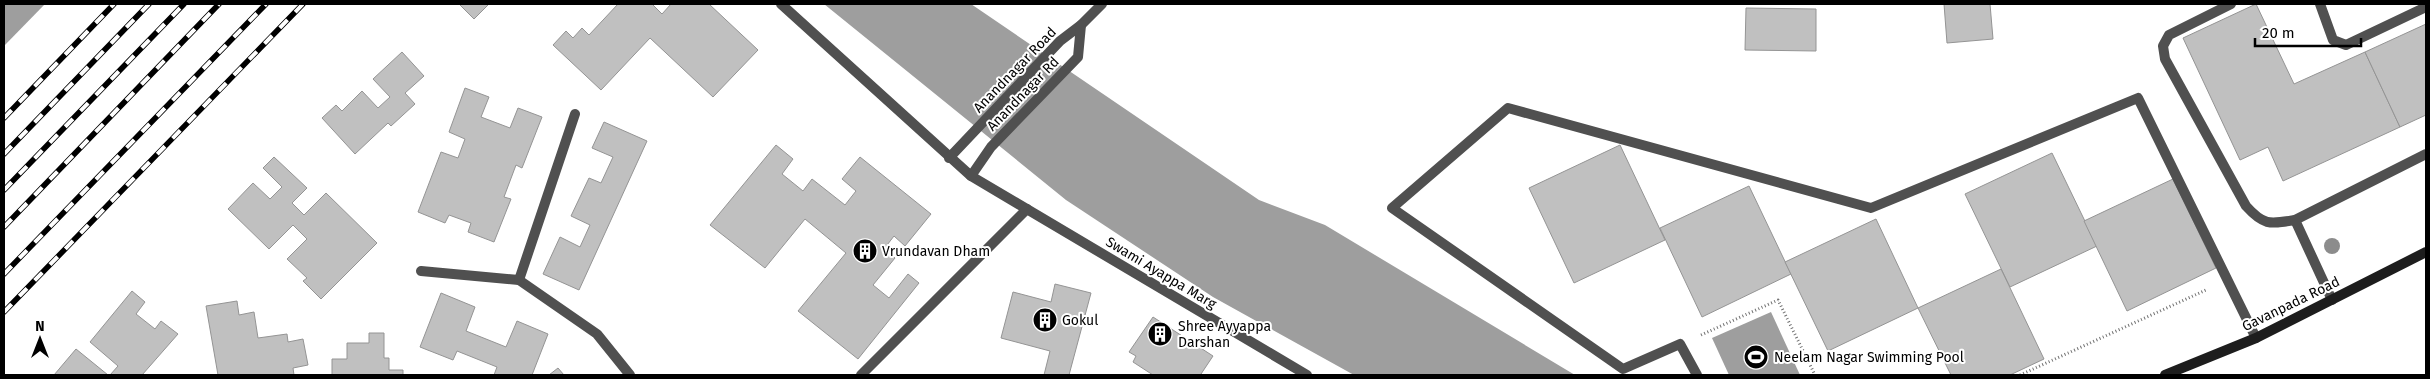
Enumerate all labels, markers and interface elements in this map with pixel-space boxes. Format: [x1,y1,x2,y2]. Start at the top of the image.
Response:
scale bar [2255,15,2361,47]
street label: Anandnagar Road [970,24,1060,116]
text: 20 m [2262,24,2295,42]
street label: Anandnagar Rd [983,53,1063,135]
street label: Swami Ayappa Marg [1103,233,1220,313]
building icon: Vrundavan Dham [852,238,878,264]
place label: Vrundavan Dham [882,243,990,260]
street label: Gavanpada Road [2239,273,2343,335]
building icon: Gokul [1032,307,1058,333]
place label: Gokul [1062,312,1098,329]
north arrow [15,314,65,364]
text: N [35,318,45,335]
place label: Shree Ayyappa Darshan [1178,318,1271,351]
building icon: Shree Ayyappa Darshan [1147,321,1173,347]
sports icon: Neelam Nagar Swimming Pool [1743,344,1769,370]
place label: Neelam Nagar Swimming Pool [1774,349,1964,366]

